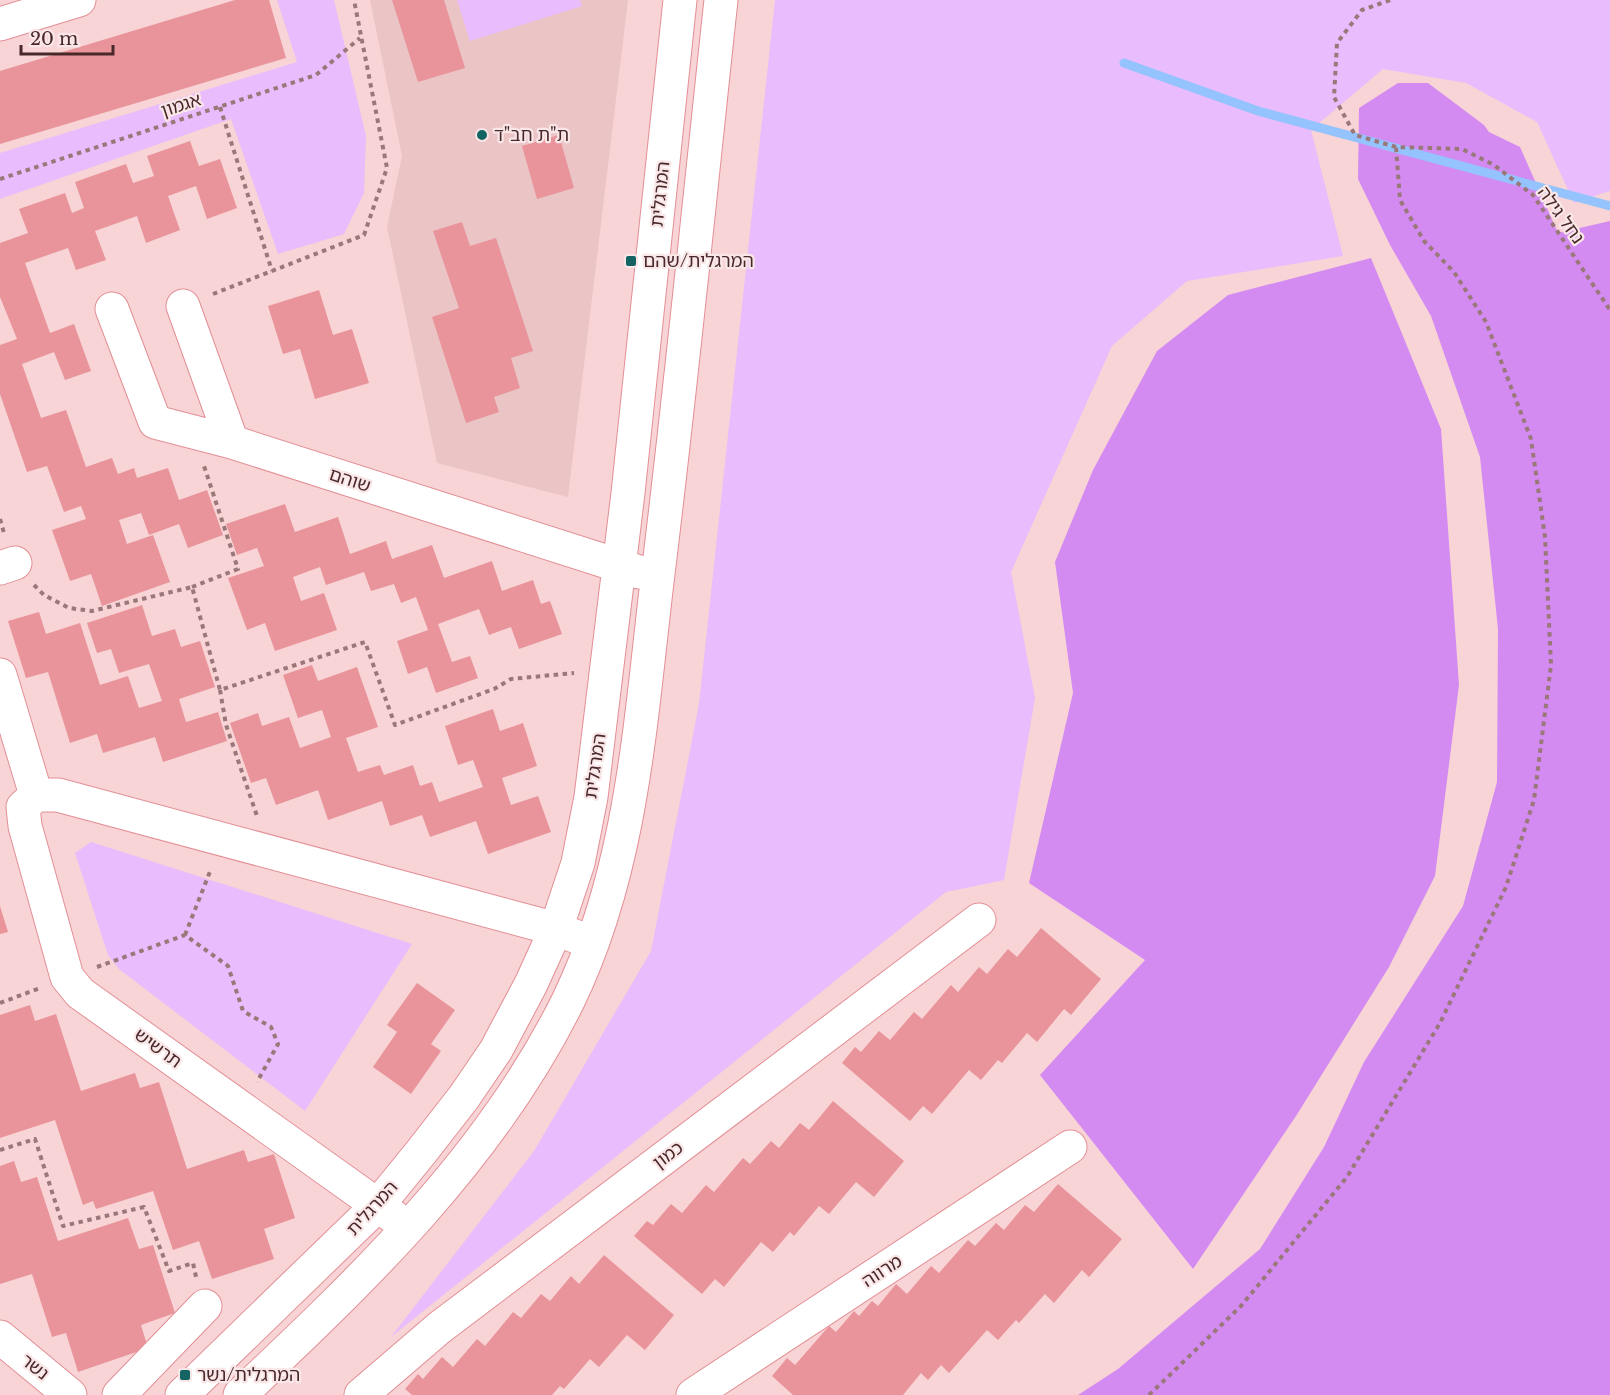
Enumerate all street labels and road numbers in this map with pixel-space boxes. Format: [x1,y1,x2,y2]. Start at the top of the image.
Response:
street label: אגמון [158,88,204,122]
street label: המרגלית [646,160,674,228]
street label: נחל גילה [1533,182,1589,248]
street label: שוהם [327,463,373,497]
street label: המרגלית [580,732,610,800]
street label: תרשיש [130,1023,186,1073]
street label: כמון [649,1137,687,1173]
street label: המרגלית [342,1176,402,1240]
street label: מרווה [858,1250,906,1292]
street label: נשר [17,1349,53,1385]

